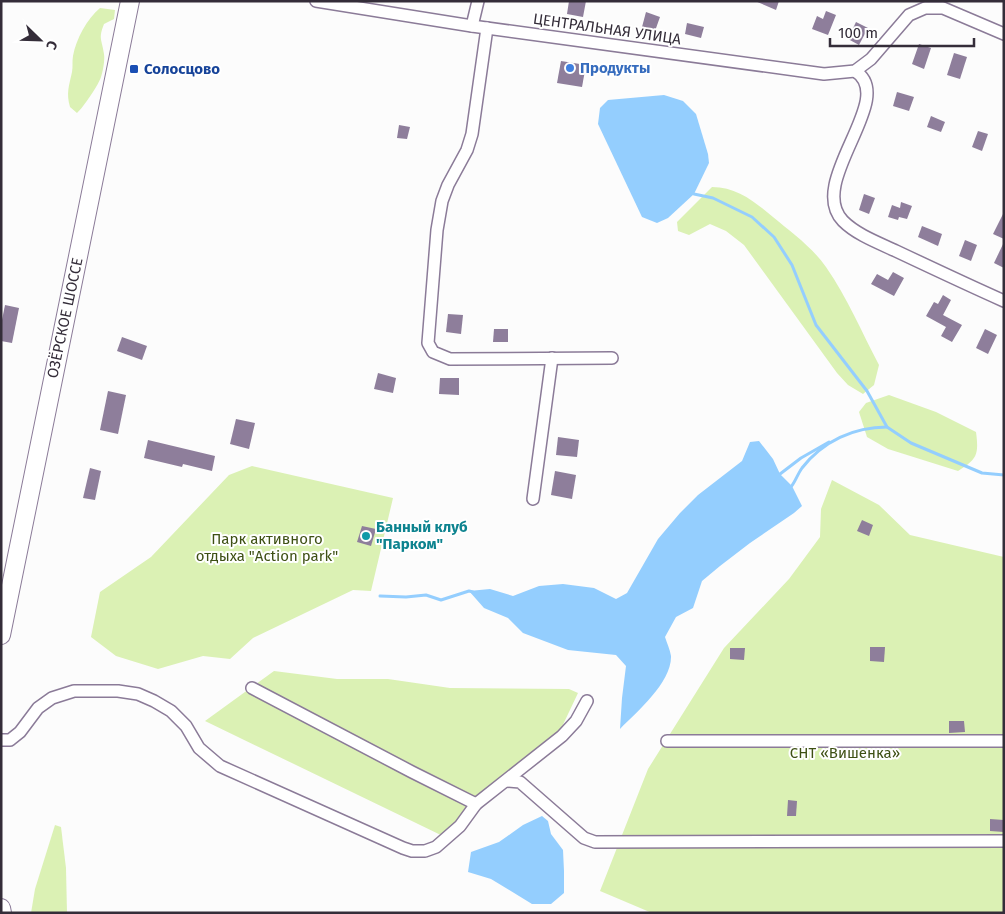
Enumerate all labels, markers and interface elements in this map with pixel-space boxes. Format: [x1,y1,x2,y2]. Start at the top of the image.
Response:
street label: ЦЕНТРАЛЬНАЯ УЛИЦА [532,10,683,48]
north arrow [15,15,65,65]
scale bar [830,15,974,47]
text: 100 m [838,24,878,42]
text: С [42,38,61,52]
place label: Продукты [580,59,650,77]
place label: Солосцово [144,60,220,78]
marker: Продукты [564,62,576,74]
marker: Солосцово [128,63,140,75]
street label: ОЗЁРСКОЕ ШОССЕ [43,256,87,380]
place label: Банный клуб "Парком" [376,518,468,553]
park label: Парк активного отдыха "Action park" [196,530,338,565]
marker: Банный клуб "Парком" [360,530,372,542]
park label: СНТ «Вишенка» [790,744,900,762]

